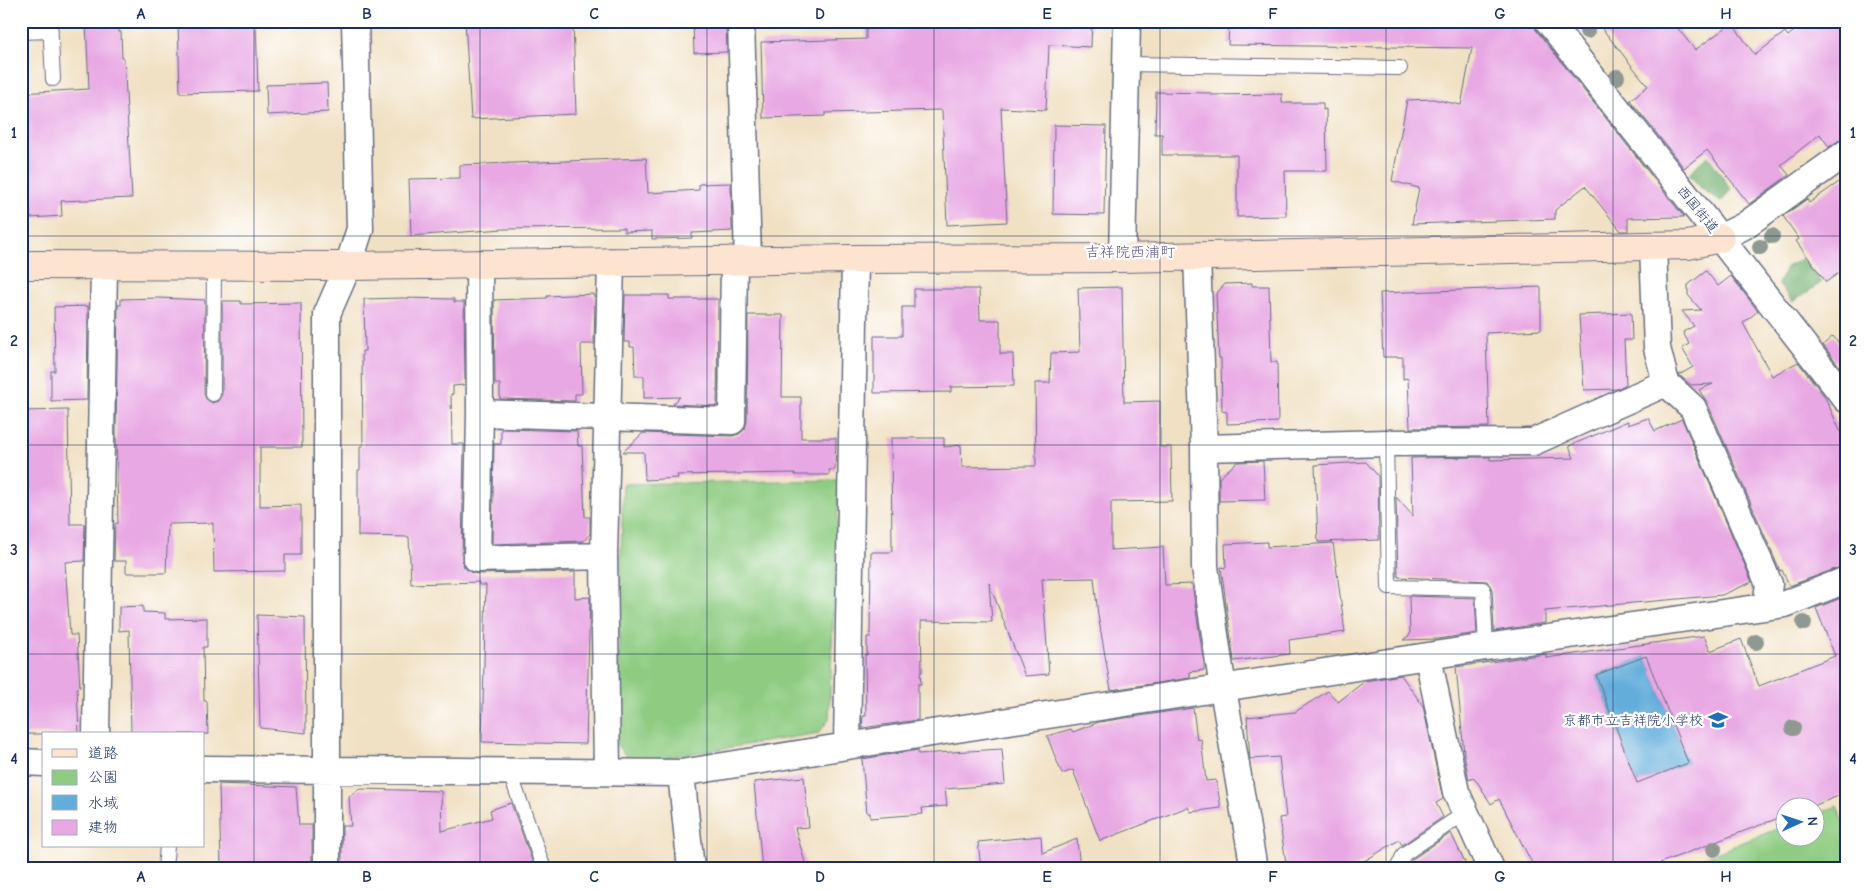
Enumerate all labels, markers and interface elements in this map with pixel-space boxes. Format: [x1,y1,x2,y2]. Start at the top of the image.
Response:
text: A [137,5,146,23]
text: B [362,5,372,23]
text: C [589,5,599,23]
text: D [815,5,825,23]
text: E [1042,5,1052,23]
text: F [1268,5,1278,23]
text: G [1494,5,1506,23]
text: H [1720,5,1732,23]
text: 1 [11,124,17,142]
text: 1 [1850,124,1856,142]
street label: 西国街道 [1673,182,1722,236]
district label: 吉祥院西浦町 [1085,243,1176,261]
text: 2 [10,332,18,350]
text: 2 [1849,332,1857,350]
text: 3 [10,541,18,559]
text: 3 [1849,541,1857,559]
school or university icon: 京都市立吉祥院小学校 [1707,709,1729,731]
place label: 京都市立吉祥院小学校 [1563,712,1703,729]
legend [42,732,205,848]
text: 道路 [88,744,118,762]
text: 4 [10,750,18,768]
text: 4 [1849,750,1857,768]
text: 公園 [88,768,118,786]
text: 水域 [88,794,118,812]
north arrow [1774,798,1824,848]
text: N [1804,816,1821,826]
text: 建物 [88,818,118,836]
text: A [137,868,146,886]
text: B [362,868,372,886]
text: C [589,868,599,886]
text: D [815,868,825,886]
text: E [1042,868,1052,886]
text: F [1268,868,1278,886]
text: G [1494,868,1506,886]
text: H [1720,868,1732,886]

